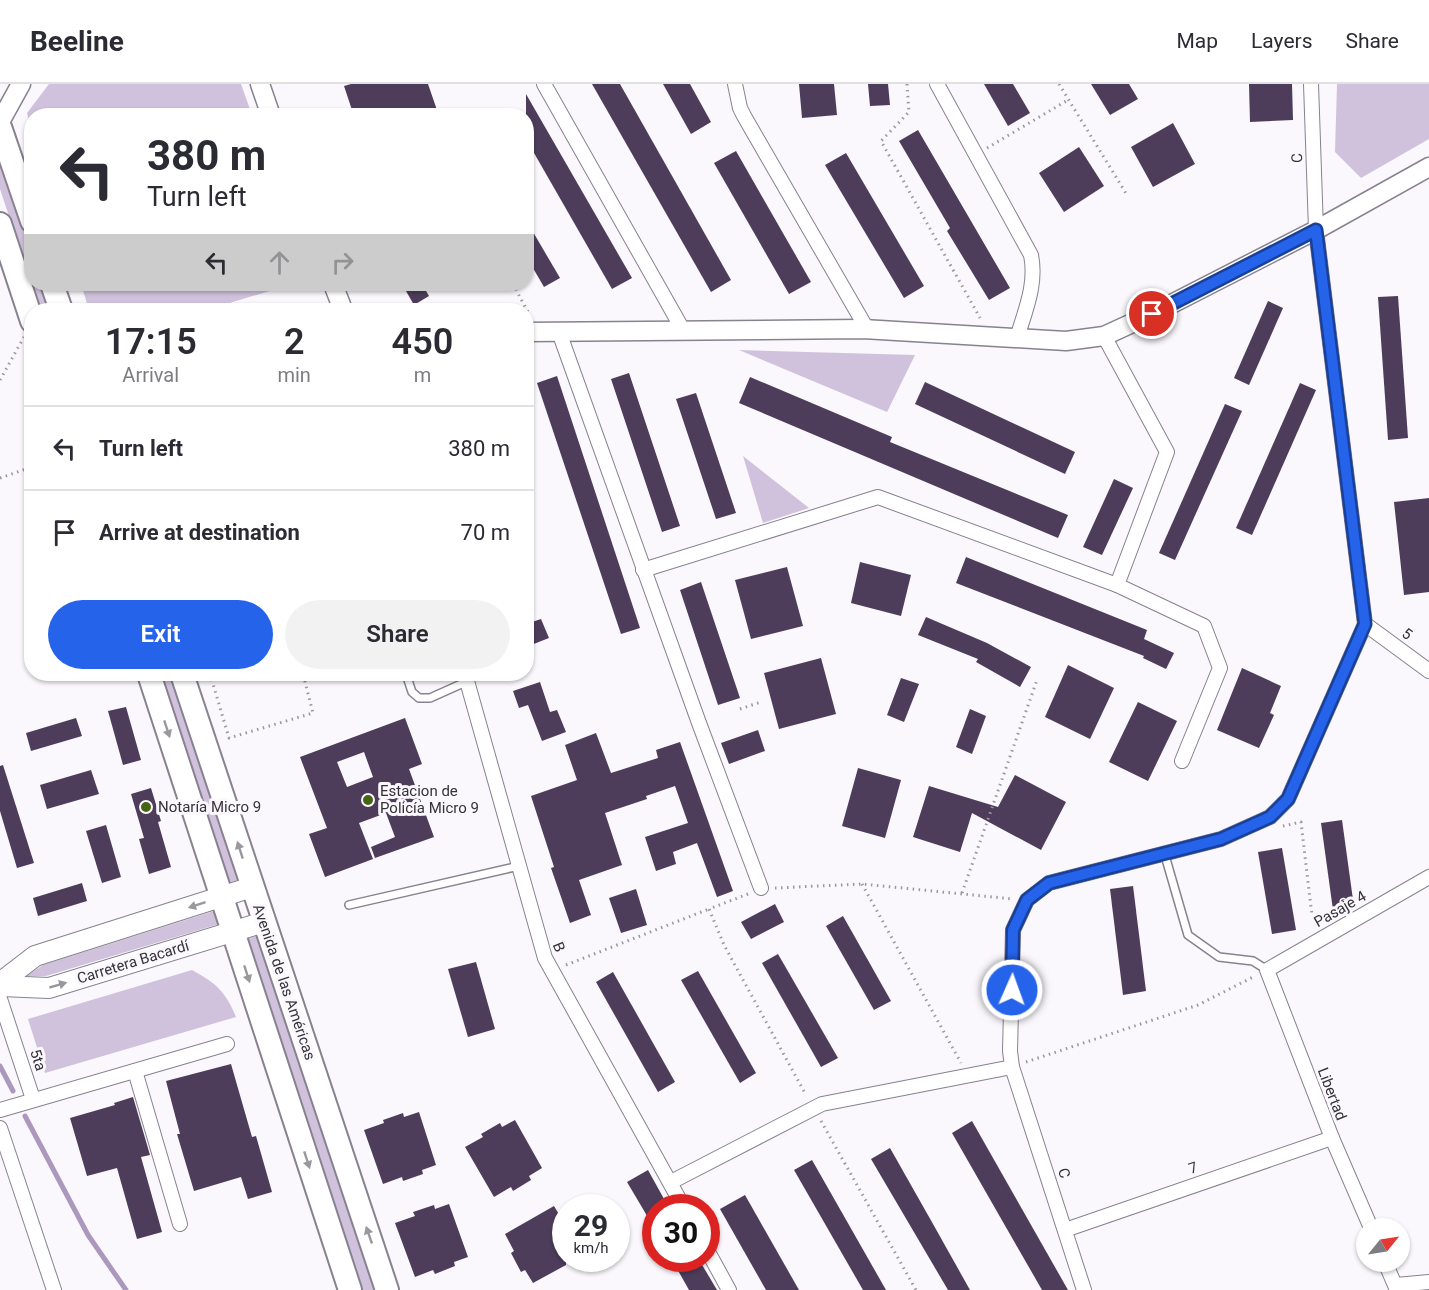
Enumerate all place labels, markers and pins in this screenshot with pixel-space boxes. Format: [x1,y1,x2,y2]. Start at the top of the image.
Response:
pin [1126,288,1177,339]
place label: Estacion de Policía Micro 9 [380,782,479,817]
marker: Estacion de Policía Micro 9 [361,793,375,807]
place label: Notaría Micro 9 [158,798,261,816]
marker: Notaría Micro 9 [139,800,153,814]

